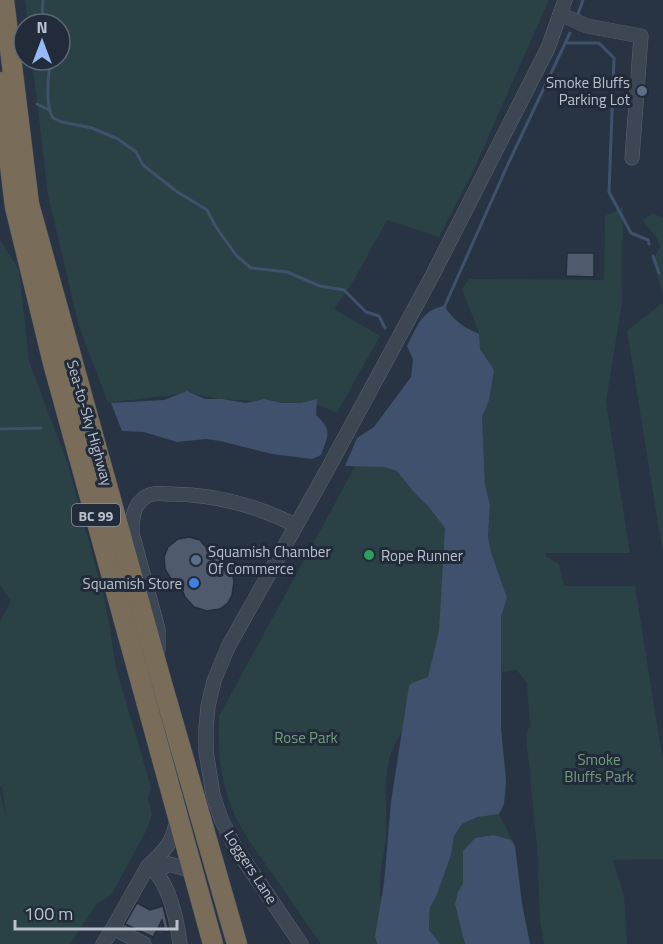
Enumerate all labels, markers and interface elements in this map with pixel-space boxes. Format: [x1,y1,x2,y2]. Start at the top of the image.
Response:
north arrow [12,12,72,72]
text: N [36,15,48,39]
place label: Smoke Bluffs Parking Lot [546,71,631,111]
marker: Smoke Bluffs Parking Lot [635,84,649,98]
street label: Sea-to-Sky Highway [61,357,119,489]
road number: BC 99 [72,504,120,526]
place label: Squamish Chamber Of Commerce [208,540,331,580]
place label: Rope Runner [381,544,463,567]
marker: Rope Runner [362,548,376,562]
marker: Squamish Chamber Of Commerce [189,553,203,567]
place label: Squamish Store [83,572,182,595]
marker: Squamish Store [187,576,201,590]
park label: Rose Park [274,726,338,749]
park label: Smoke Bluffs Park [564,748,634,788]
street label: Loggers Lane [219,826,283,908]
scale bar [15,893,177,931]
text: 100 m [24,900,73,927]

